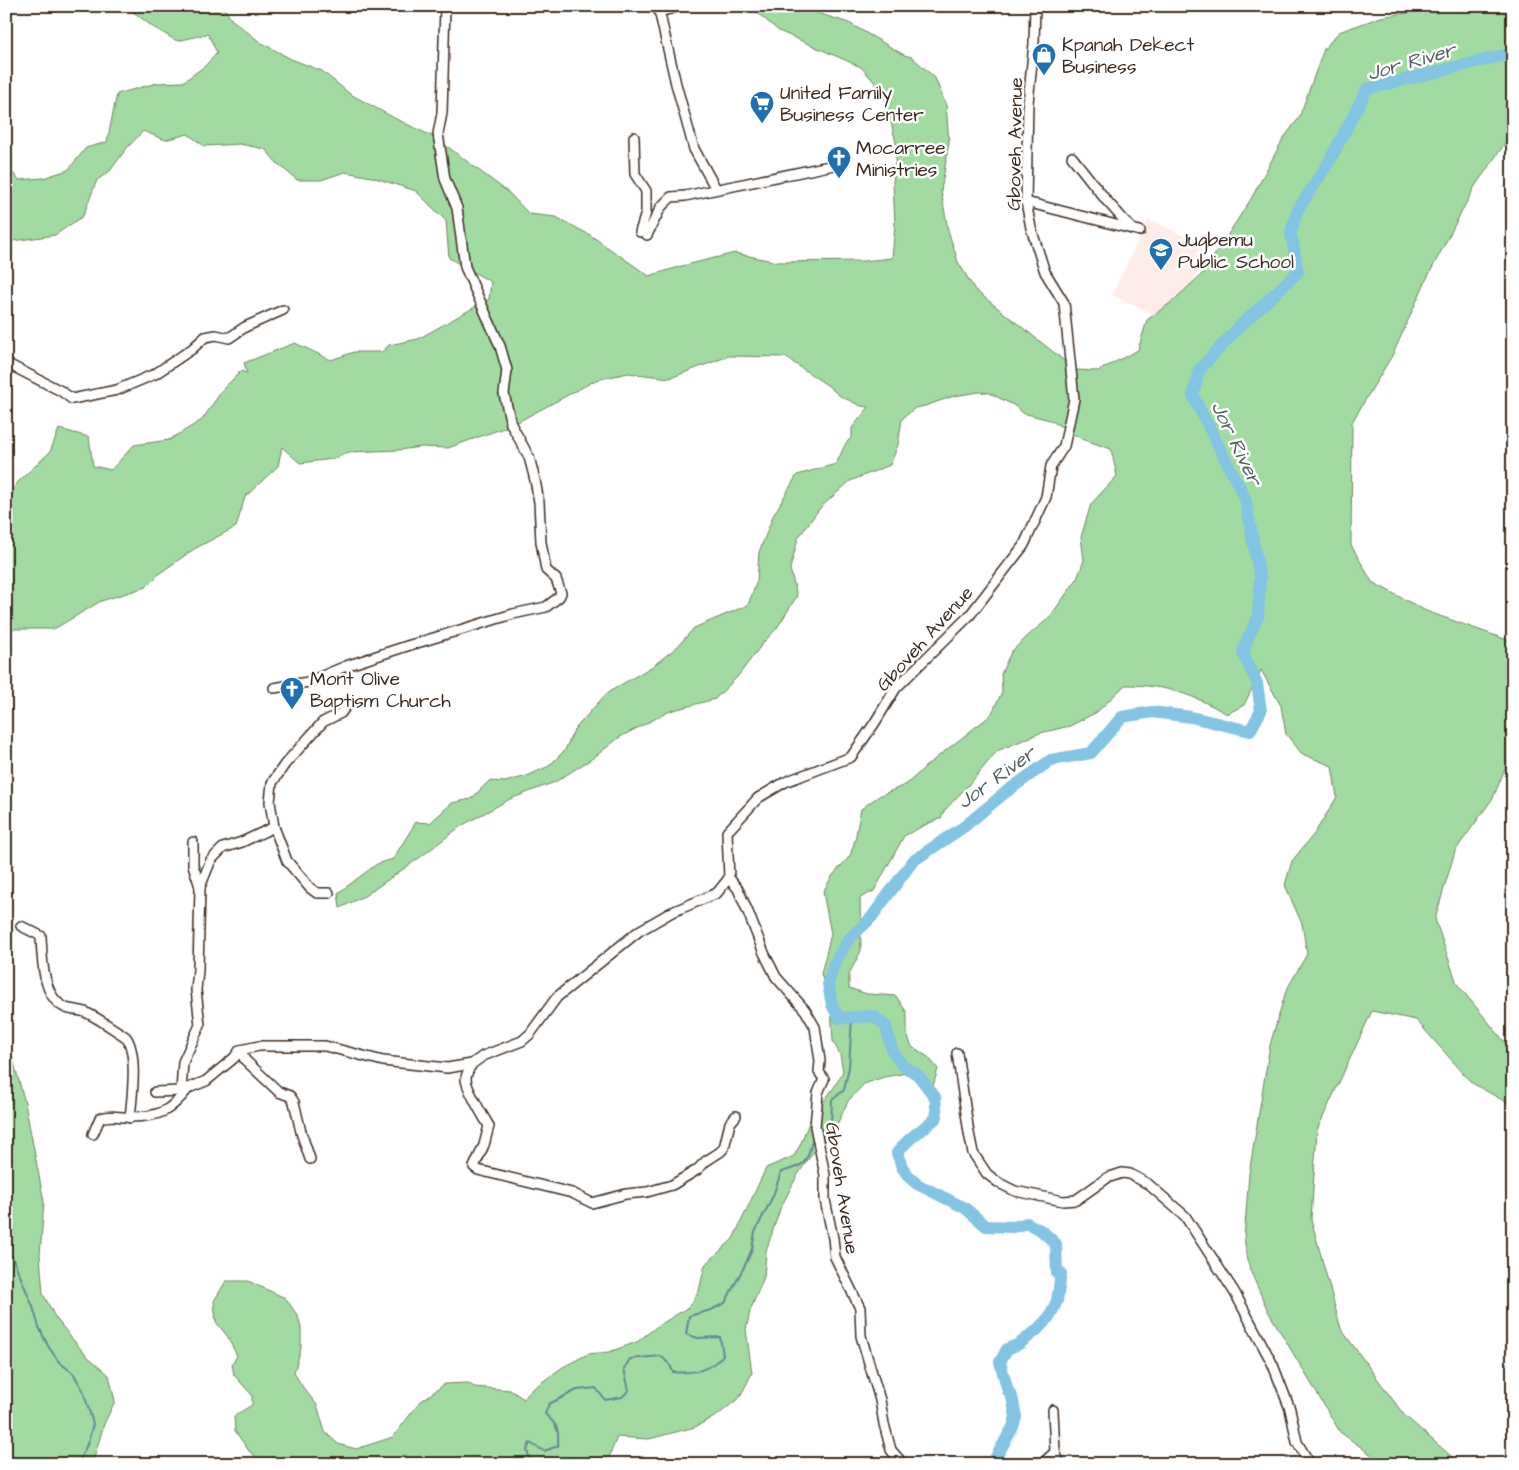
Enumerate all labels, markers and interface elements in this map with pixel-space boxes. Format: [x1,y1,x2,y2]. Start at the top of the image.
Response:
place label: Kpanah Dekect Business [1062,32,1195,81]
water label: Jor River [1364,36,1460,88]
shop icon: Kpanah Dekect Business [1031,42,1057,76]
street label: Gboveh Avenue [1001,77,1030,211]
place label: United Family Business Center [780,80,924,129]
supermarket icon: United Family Business Center [749,90,775,124]
place label: Mocarree Ministries [856,135,946,184]
church icon: Mocarree Ministries [826,145,852,179]
place label: Jugbemu Public School [1178,227,1294,276]
school or university icon: Jugbemu Public School [1148,237,1174,271]
water label: Jor River [1204,397,1269,492]
street label: Gboveh Avenue [870,580,980,698]
place label: Mont Olive Baptism Church [310,666,451,715]
church icon: Mont Olive Baptism Church [279,676,305,710]
water label: Jor River [952,739,1043,816]
street label: Gboveh Avenue [818,1120,865,1256]

